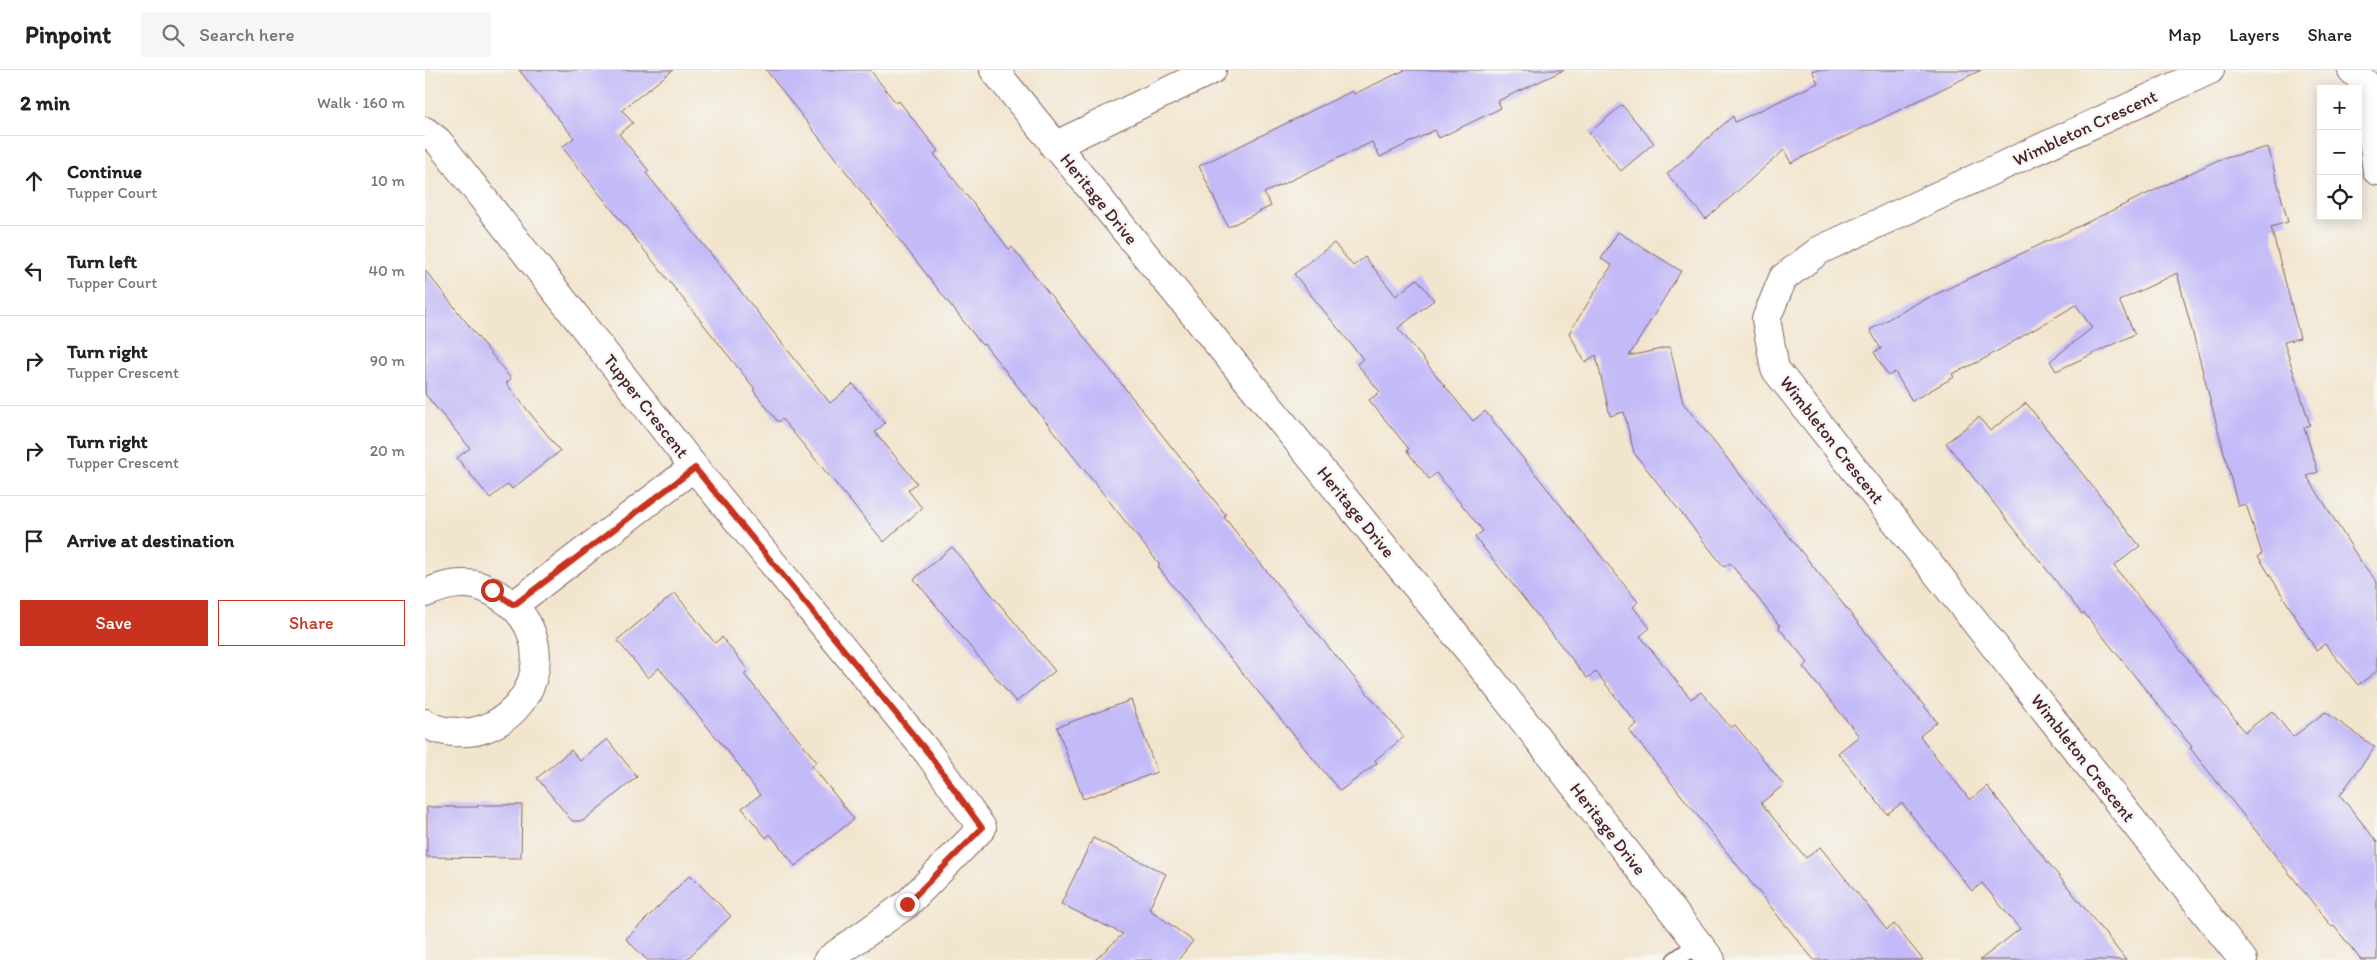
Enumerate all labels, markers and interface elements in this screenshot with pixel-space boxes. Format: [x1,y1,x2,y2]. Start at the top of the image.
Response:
search box [141,12,491,57]
text: Pinpoint [25,20,111,49]
icon: search [159,21,187,49]
text: Search here [199,23,294,46]
text: Map [2168,24,2201,46]
text: Layers [2229,24,2279,46]
text: Share [2307,24,2352,46]
street label: Wimbleton Crescent [2009,85,2161,171]
map controls [2317,85,2362,220]
button: + [2317,85,2362,130]
text: 2 min [20,90,70,115]
text: Walk · 160 m [317,93,405,112]
button: − [2317,130,2362,175]
street label: Heritage Drive [1055,149,1143,249]
text: Continue [67,160,142,183]
icon: ahead [20,167,48,195]
text: 10 m [371,171,405,190]
button: locate [2317,175,2362,220]
text: Tupper Court [67,183,157,202]
text: Turn left [67,250,137,273]
icon: left [20,257,48,285]
text: 40 m [368,261,405,280]
text: Tupper Court [67,273,157,292]
text: Turn right [67,340,148,363]
icon: right [20,347,48,375]
street label: Tupper Crescent [599,350,694,463]
text: 90 m [370,351,405,370]
text: Tupper Crescent [67,363,179,382]
street label: Wimbleton Crescent [1775,371,1889,509]
text: Turn right [67,430,148,453]
icon: right [20,437,48,465]
text: 20 m [370,441,405,460]
text: Tupper Crescent [67,453,179,472]
street label: Heritage Drive [1312,462,1400,562]
icon: arrive [20,527,48,555]
text: Arrive at destination [67,529,234,552]
route start [481,579,504,602]
button: Save [20,600,208,646]
button: Share [218,600,405,646]
street label: Wimbleton Crescent [2026,689,2140,827]
street label: Heritage Drive [1565,778,1651,880]
route end [896,893,919,916]

